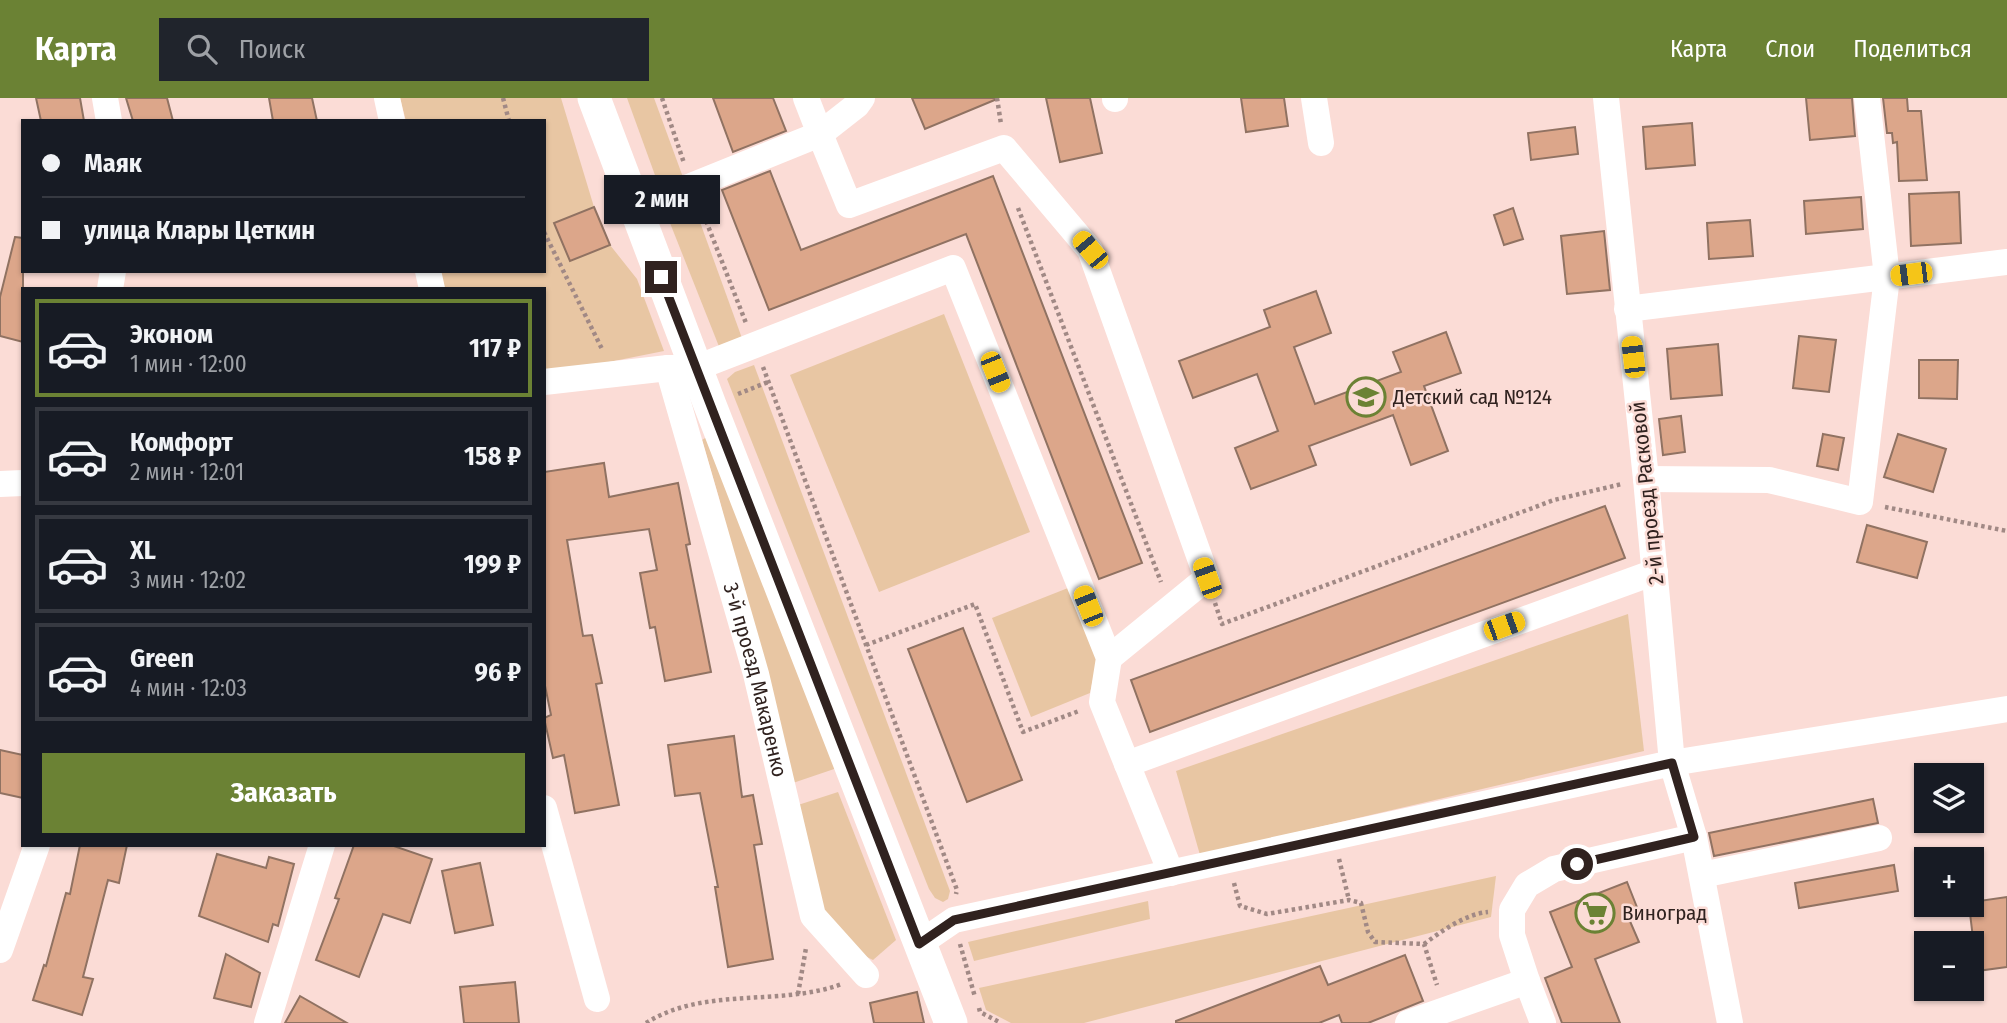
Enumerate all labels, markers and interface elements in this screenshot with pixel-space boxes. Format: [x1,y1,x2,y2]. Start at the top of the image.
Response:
search box [159,18,649,81]
text: Карта [35,29,117,69]
icon: search [183,30,221,68]
text: Поиск [239,34,305,65]
text: Карта [1670,35,1727,63]
text: Слои [1765,35,1815,63]
text: Поделиться [1853,35,1972,63]
text: Маяк [84,148,142,179]
callout: 2 мин [603,176,719,225]
text: 2 мин [635,185,689,213]
text: улица Клары Цеткин [84,215,315,246]
car [1069,227,1112,273]
route end [645,261,677,293]
car [1889,261,1934,287]
icon: car [46,317,109,380]
text: Эконом [130,319,213,350]
text: 117 ₽ [469,333,521,364]
car [1621,335,1646,379]
car [978,349,1013,395]
text: 1 мин · 12:00 [130,350,247,378]
school or university icon: Детский сад №124 [1345,376,1387,418]
place label: Детский сад №124 [1392,384,1552,410]
street label: 2-й проезд Расковой [1624,400,1670,586]
icon: car [46,425,109,488]
text: Комфорт [130,427,233,458]
text: 158 ₽ [464,441,521,472]
text: 2 мин · 12:01 [130,458,244,486]
icon: car [46,533,109,596]
text: XL [130,535,156,566]
text: 199 ₽ [464,549,521,580]
car [1190,555,1225,601]
text: 3 мин · 12:02 [130,566,246,594]
street label: 3-й проезд Макаренко [717,580,793,780]
car [1071,583,1106,629]
car [1481,609,1528,643]
icon: car [46,641,109,704]
text: Green [130,643,194,674]
text: 96 ₽ [474,657,521,688]
text: 4 мин · 12:03 [130,674,247,702]
button: Заказать [42,753,525,833]
map controls [1914,763,1984,1001]
button: layers [1914,763,1984,833]
button: + [1914,847,1984,917]
route start [1561,848,1593,880]
supermarket icon: Виноград [1574,892,1616,934]
place label: Виноград [1622,900,1707,926]
button: − [1914,931,1984,1001]

